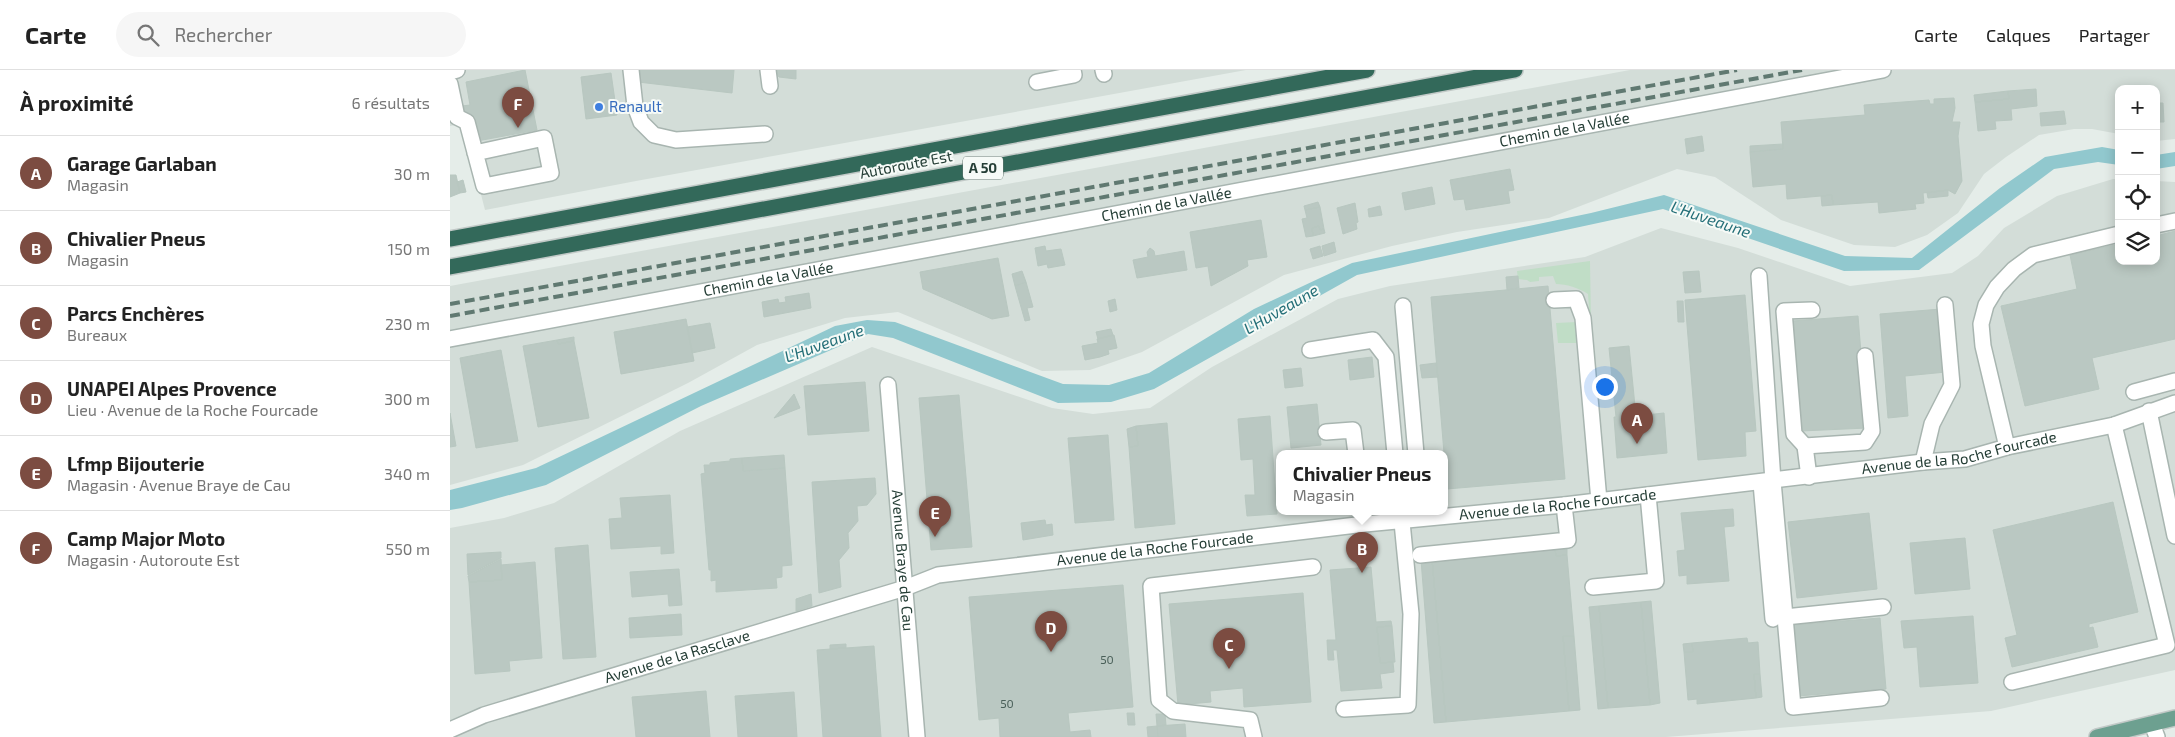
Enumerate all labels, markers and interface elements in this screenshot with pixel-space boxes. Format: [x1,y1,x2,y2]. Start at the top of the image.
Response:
search box [116,12,466,57]
text: Carte [25,20,86,49]
icon: search [134,21,162,49]
text: Rechercher [174,23,272,46]
text: Carte [1914,24,1958,46]
text: Calques [1986,24,2051,46]
text: Partager [2079,24,2150,46]
map controls [2115,85,2160,265]
button: + [2115,85,2160,130]
pin: F [502,87,534,128]
text: À proximité [20,90,134,115]
text: 6 résultats [351,93,430,112]
place label: Renault [609,97,662,115]
marker: Renault [593,101,605,113]
street label: Chemin de la Vallée [1498,108,1631,150]
button: − [2115,130,2160,175]
street label: Autoroute Est [858,146,954,182]
text: Garage Garlaban [67,152,217,175]
road number: A 50 [963,156,1003,180]
text: A [31,164,41,183]
text: 30 m [394,164,430,183]
text: Magasin [67,175,129,194]
button: locate [2115,175,2160,220]
street label: Chemin de la Vallée [1100,182,1233,225]
water label: L'Huveaune [1669,196,1754,241]
button: layers [2115,220,2160,265]
text: Chivalier Pneus [67,227,206,250]
text: B [31,239,41,258]
text: 150 m [388,239,430,258]
text: Magasin [67,250,129,269]
street label: Chemin de la Vallée [702,257,835,299]
water label: L'Huveaune [1240,279,1322,338]
text: Parcs Enchères [67,302,204,325]
text: C [31,314,41,333]
text: 230 m [385,314,430,333]
water label: L'Huveaune [782,319,866,366]
text: Bureaux [67,325,127,344]
your location [1592,374,1618,400]
text: UNAPEI Alpes Provence [67,377,277,400]
text: D [31,389,41,408]
text: 300 m [384,389,430,408]
text: Lieu · Avenue de la Roche Fourcade [67,400,318,419]
pin: A [1621,403,1653,444]
street label: Avenue de la Roche Fourcade [1860,427,2058,477]
popup [1276,450,1448,515]
text: Lfmp Bijouterie [67,452,204,475]
text: Chivalier Pneus [1293,462,1431,485]
text: E [31,464,41,483]
text: 340 m [384,464,430,483]
text: Magasin · Avenue Braye de Cau [67,475,291,494]
street label: Avenue de la Roche Fourcade [1458,484,1657,523]
text: Magasin [1293,485,1355,504]
street label: Avenue Braye de Cau [889,489,918,632]
pin: E [919,496,951,537]
text: Camp Major Moto [67,527,225,550]
street label: Avenue de la Roche Fourcade [1056,527,1254,569]
pin: B [1346,532,1378,573]
text: F [32,539,40,558]
text: 550 m [386,539,430,558]
text: Magasin · Autoroute Est [67,550,239,569]
pin: D [1035,611,1067,652]
street label: Avenue de la Rasclave [602,625,752,686]
pin: C [1213,628,1245,669]
house number: 50 [1100,652,1114,666]
house number: 50 [1000,696,1014,710]

